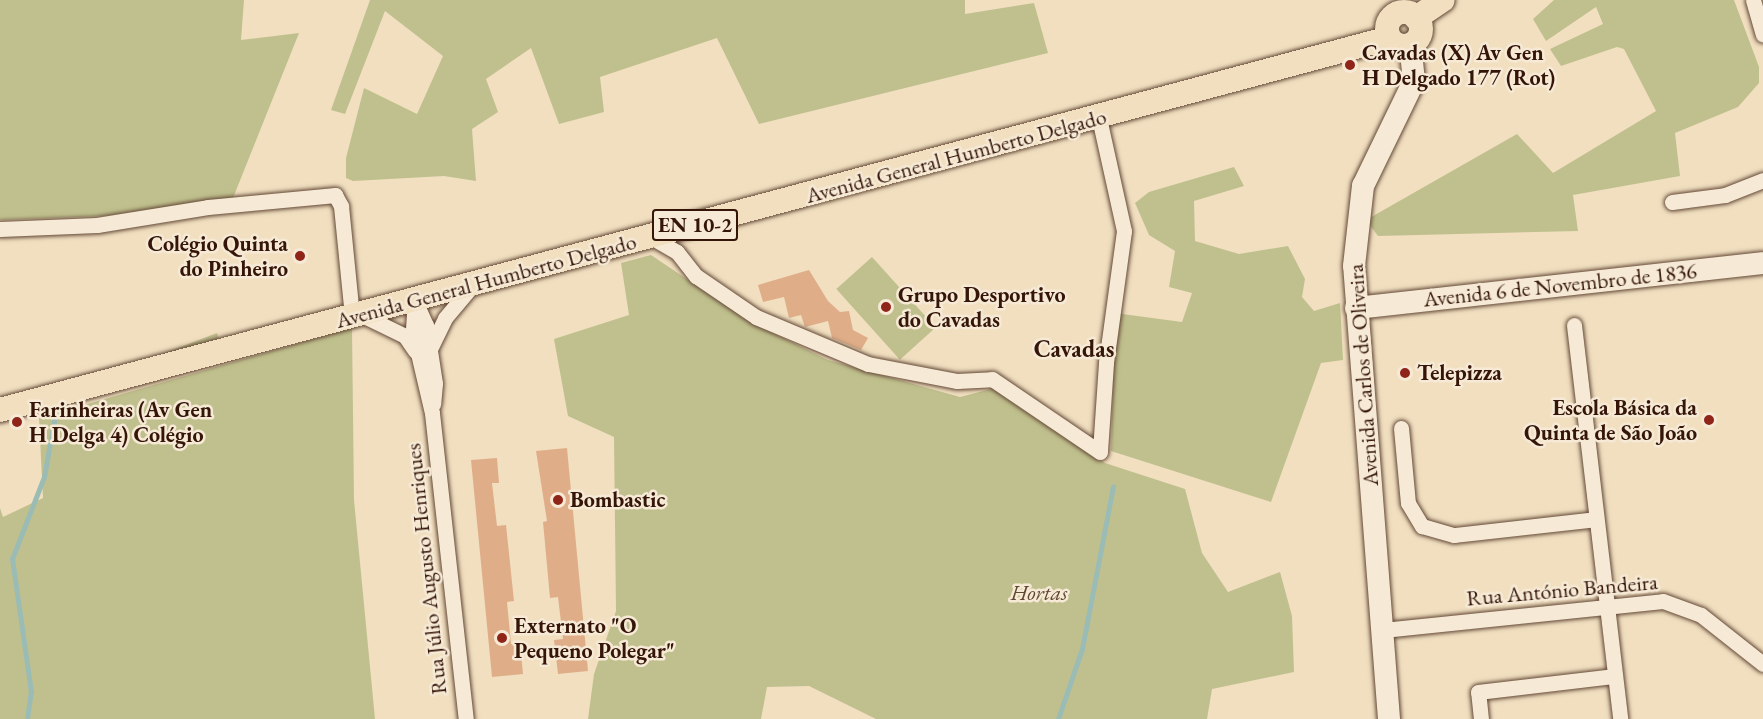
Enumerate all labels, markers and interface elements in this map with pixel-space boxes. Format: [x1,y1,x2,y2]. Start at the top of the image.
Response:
place label: Cavadas (X) Av Gen H Delgado 177 (Rot) [1362,39,1555,90]
marker: Cavadas (X) Av Gen H Delgado 177 (Rot) [1343,58,1357,72]
street label: Avenida General Humberto Delgado [803,103,1109,209]
road number: EN 10-2 [652,207,738,243]
street label: Avenida General Humberto Delgado [333,228,639,334]
place label: Colégio Quinta do Pinheiro [148,230,288,282]
marker: Colégio Quinta do Pinheiro [293,249,307,263]
street label: Avenida 6 de Novembro de 1836 [1422,258,1698,312]
street label: Avenida Carlos de Oliveira [1342,263,1384,487]
place label: Grupo Desportivo do Cavadas [898,281,1065,332]
marker: Grupo Desportivo do Cavadas [879,300,893,314]
district label: Cavadas [1034,335,1114,363]
place label: Telepizza [1417,360,1502,386]
marker: Telepizza [1398,366,1412,380]
place label: Escola Básica da Quinta de São João [1524,394,1697,446]
place label: Farinheiras (Av Gen H Delga 4) Colégio [29,396,212,448]
marker: Escola Básica da Quinta de São João [1702,413,1716,427]
marker: Farinheiras (Av Gen H Delga 4) Colégio [10,415,24,429]
street label: Rua Júlio Augusto Henriques [400,442,452,696]
place label: Bombastic [570,487,666,513]
marker: Bombastic [551,493,565,507]
street label: Rua António Bandeira [1465,568,1659,612]
park label: Hortas [1011,580,1067,606]
place label: Externato "O Pequeno Polegar" [514,612,675,664]
marker: Externato "O Pequeno Polegar" [495,631,509,645]

